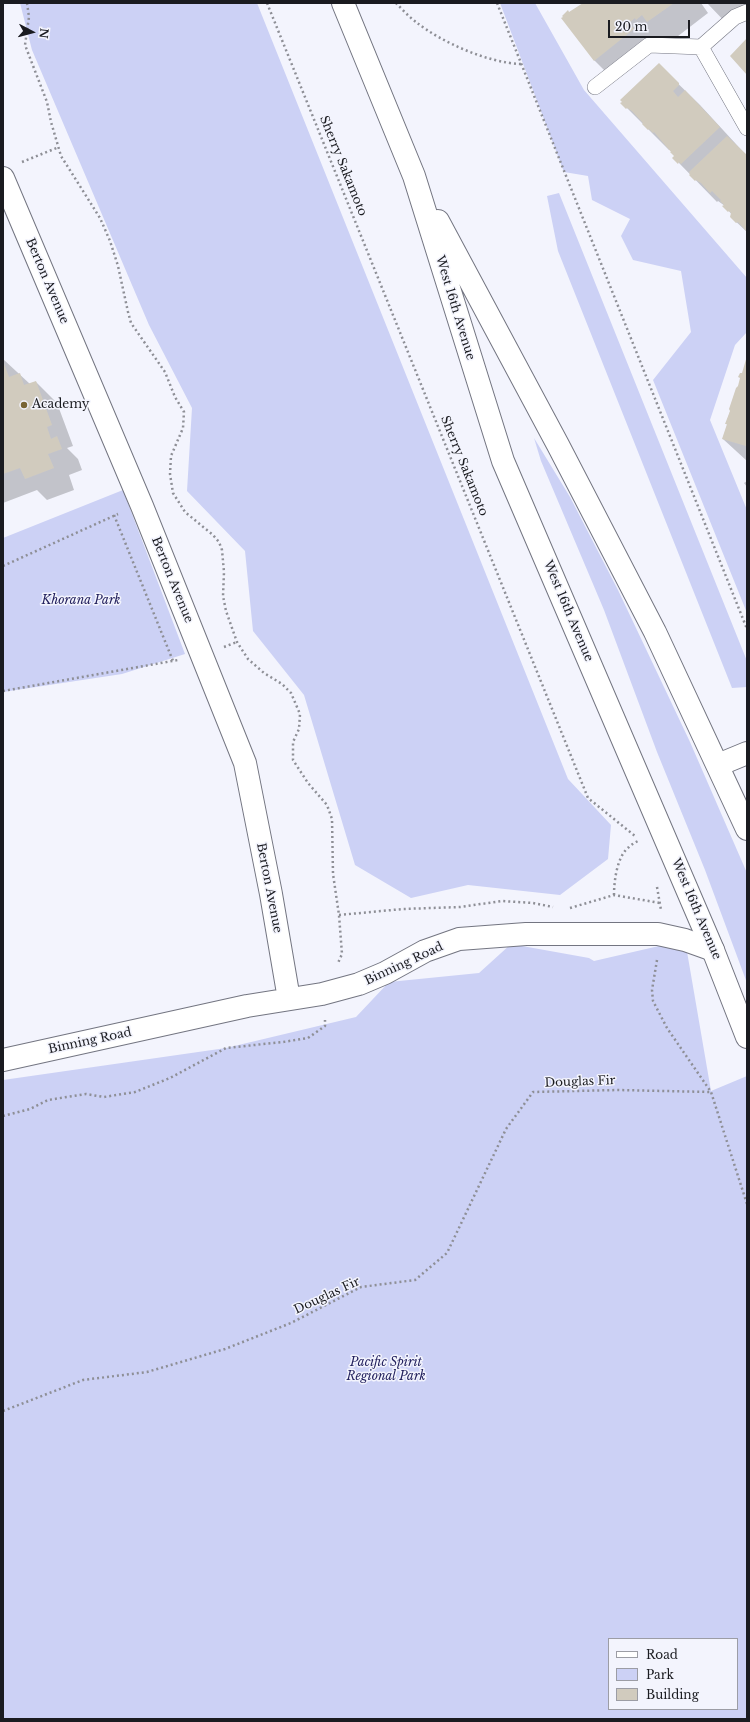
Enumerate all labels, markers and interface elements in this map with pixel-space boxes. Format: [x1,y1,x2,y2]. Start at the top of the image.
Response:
north arrow [12,12,52,52]
scale bar [610,12,692,38]
text: 20 m [615,19,647,34]
text: N [36,27,51,39]
street label: Sherry Sakamoto [316,114,370,218]
street label: Berton Avenue [22,236,72,326]
street label: West 16th Avenue [432,254,478,362]
place label: Academy [32,398,89,412]
marker: Academy [19,400,29,410]
street label: Sherry Sakamoto [437,414,491,518]
street label: Berton Avenue [148,535,196,625]
street label: West 16th Avenue [540,558,596,664]
park label: Khorana Park [41,594,121,608]
street label: Berton Avenue [253,842,285,934]
street label: West 16th Avenue [668,856,724,962]
street label: Binning Road [363,940,445,988]
street label: Binning Road [47,1025,133,1057]
street label: Douglas Fir [544,1074,616,1090]
street label: Douglas Fir [292,1274,362,1318]
park label: Pacific Spirit Regional Park [346,1356,426,1384]
legend [608,1638,738,1710]
text: Road [646,1647,678,1662]
text: Park [646,1667,674,1682]
text: Building [646,1687,699,1702]

